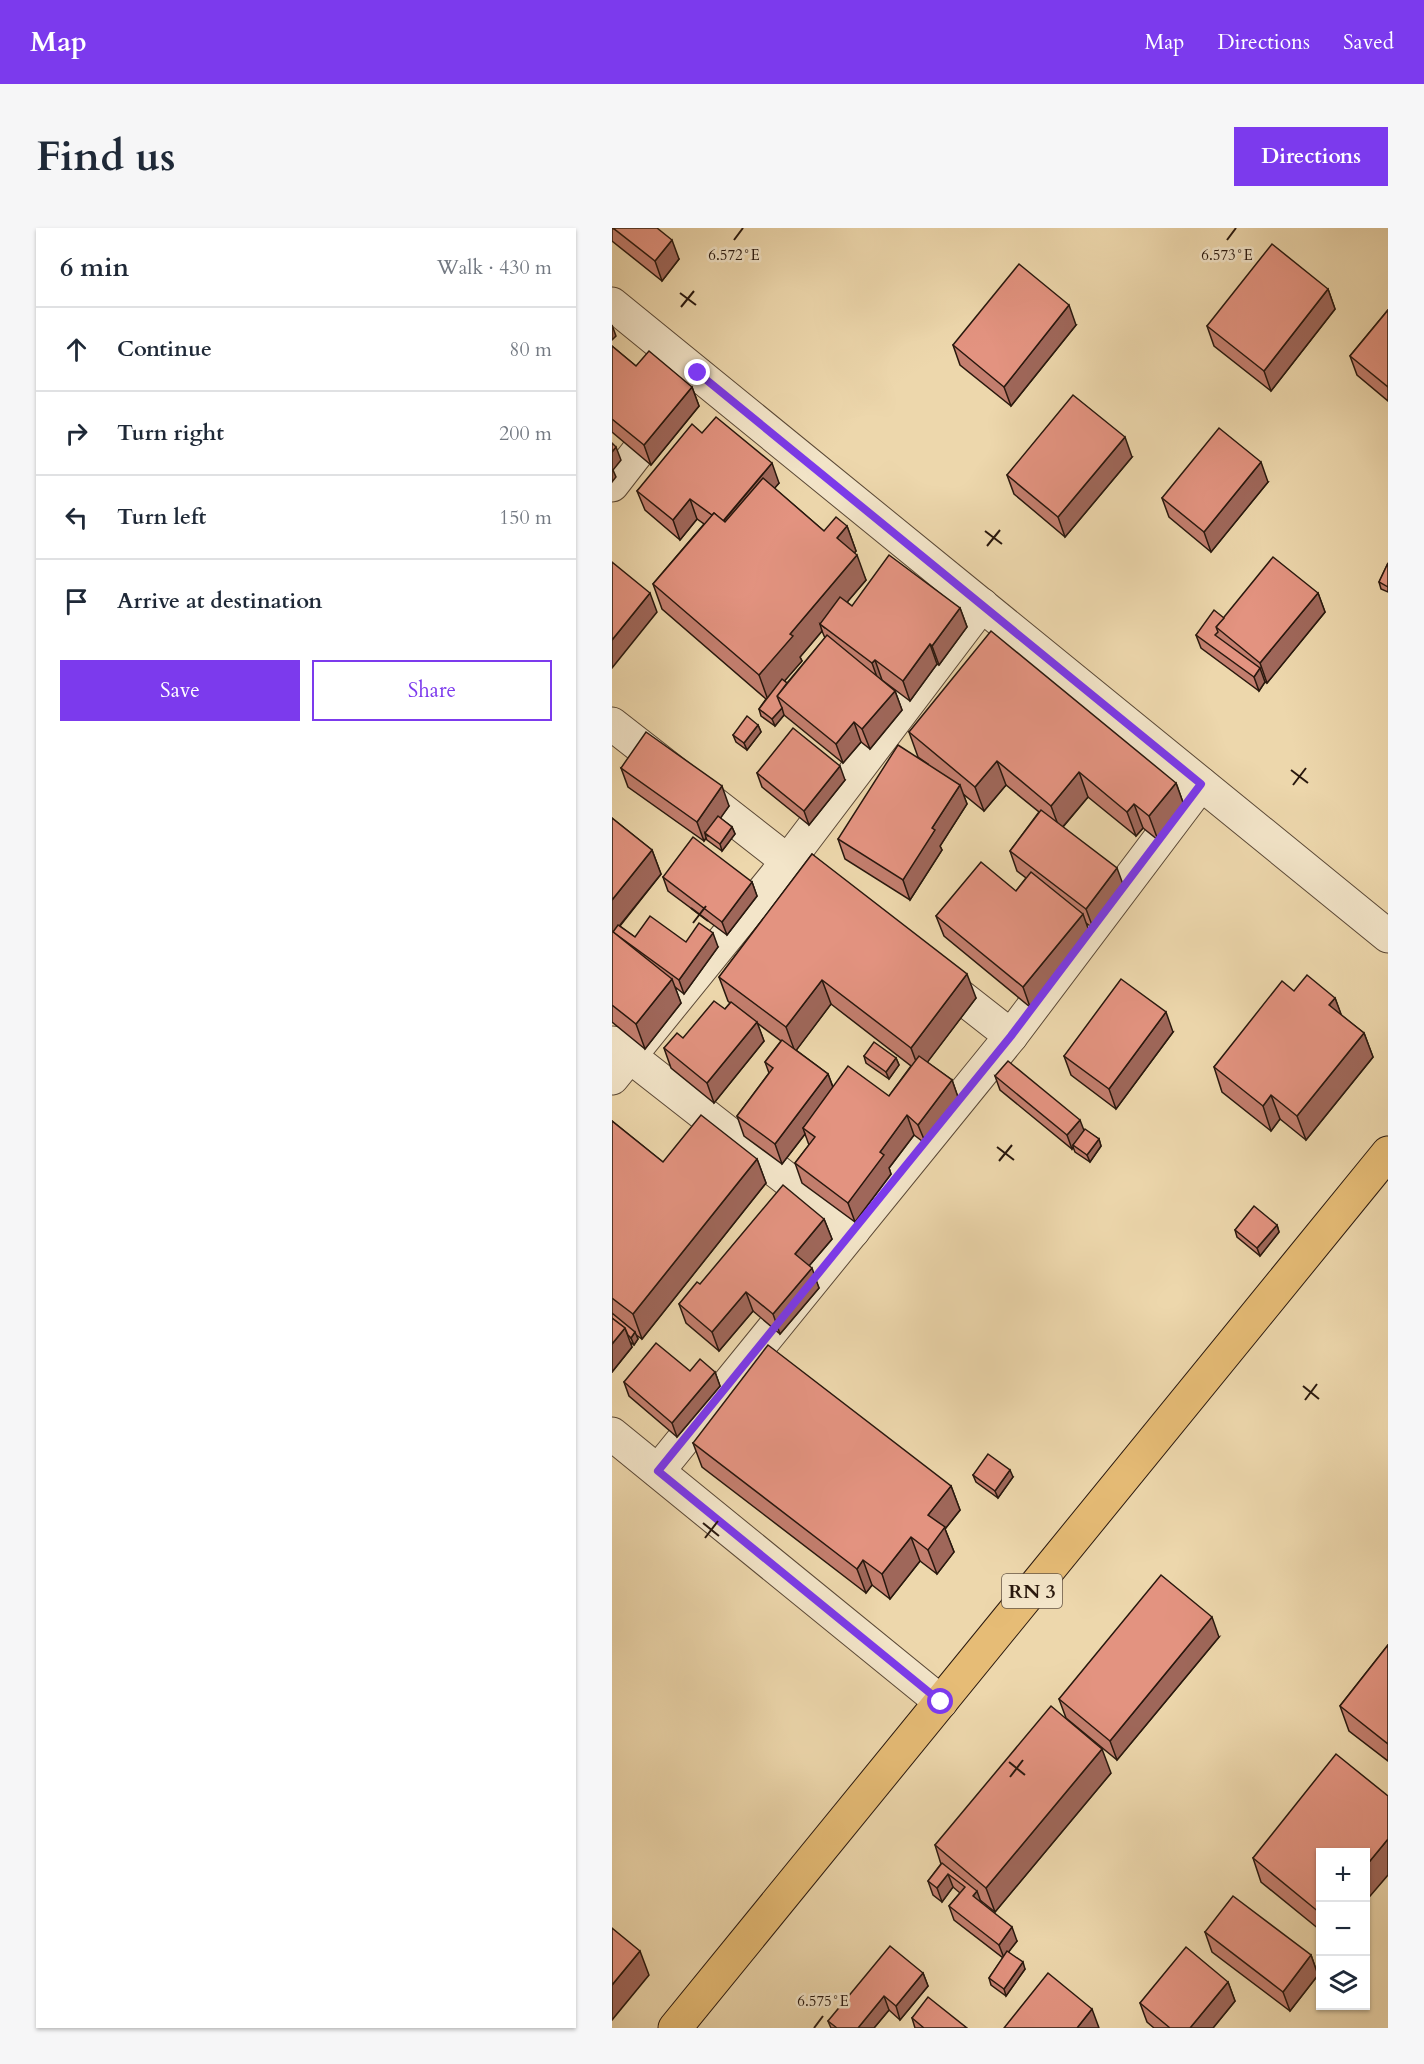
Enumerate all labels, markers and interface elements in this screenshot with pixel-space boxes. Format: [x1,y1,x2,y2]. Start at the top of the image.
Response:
text: Map [30,23,87,61]
text: Map [1144,28,1184,57]
text: Directions [1217,28,1310,57]
text: Saved [1343,28,1394,57]
button: Directions [1234,127,1388,186]
text: Find us [36,128,176,185]
text: 6.572°E [708,245,760,265]
text: 6.573°E [1201,245,1253,265]
text: 6 min [60,250,129,285]
text: Walk · 430 m [437,254,552,281]
icon: ahead [60,333,93,366]
text: Continue [117,334,212,364]
text: 80 m [509,336,552,363]
route end [684,359,710,385]
icon: right [60,417,93,450]
text: Turn right [117,418,224,448]
text: 200 m [499,420,552,447]
icon: left [60,501,93,534]
text: Turn left [117,502,206,532]
text: 150 m [499,504,552,531]
icon: arrive [60,585,93,618]
text: Arrive at destination [117,586,322,616]
button: Save [60,660,300,721]
button: Share [312,660,552,721]
road number: RN 3 [1002,1574,1062,1608]
route start [927,1688,953,1714]
map controls [1316,1848,1370,2010]
button: + [1316,1848,1370,1902]
button: − [1316,1902,1370,1956]
button: layers [1316,1956,1370,2010]
text: 6.575°E [797,1991,849,2011]

